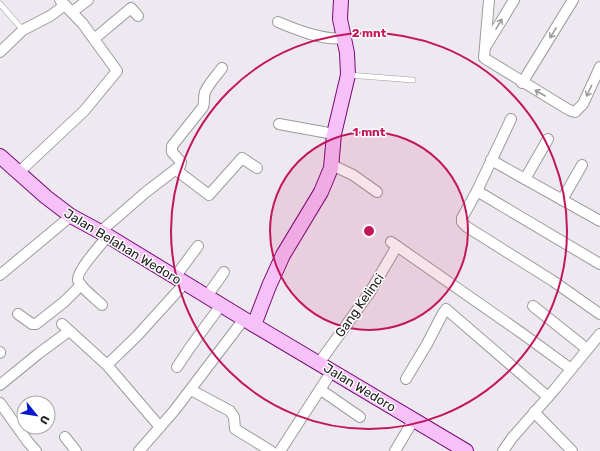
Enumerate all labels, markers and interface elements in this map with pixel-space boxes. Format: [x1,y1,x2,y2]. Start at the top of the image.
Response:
one-way arrow [496,18,504,30]
text: 2 mnt [352,26,387,40]
one-way arrow [548,27,556,39]
one-way arrow [585,85,592,97]
one-way arrow [534,88,546,96]
text: 1 mnt [353,125,386,139]
street label: Jalan Belahan Wedoro [61,206,184,287]
centre of rings [362,224,376,238]
street label: Gang Kelinci [332,271,388,341]
street label: Jalan Wedoro [321,360,399,415]
north arrow [16,395,56,435]
text: U [37,413,52,426]

